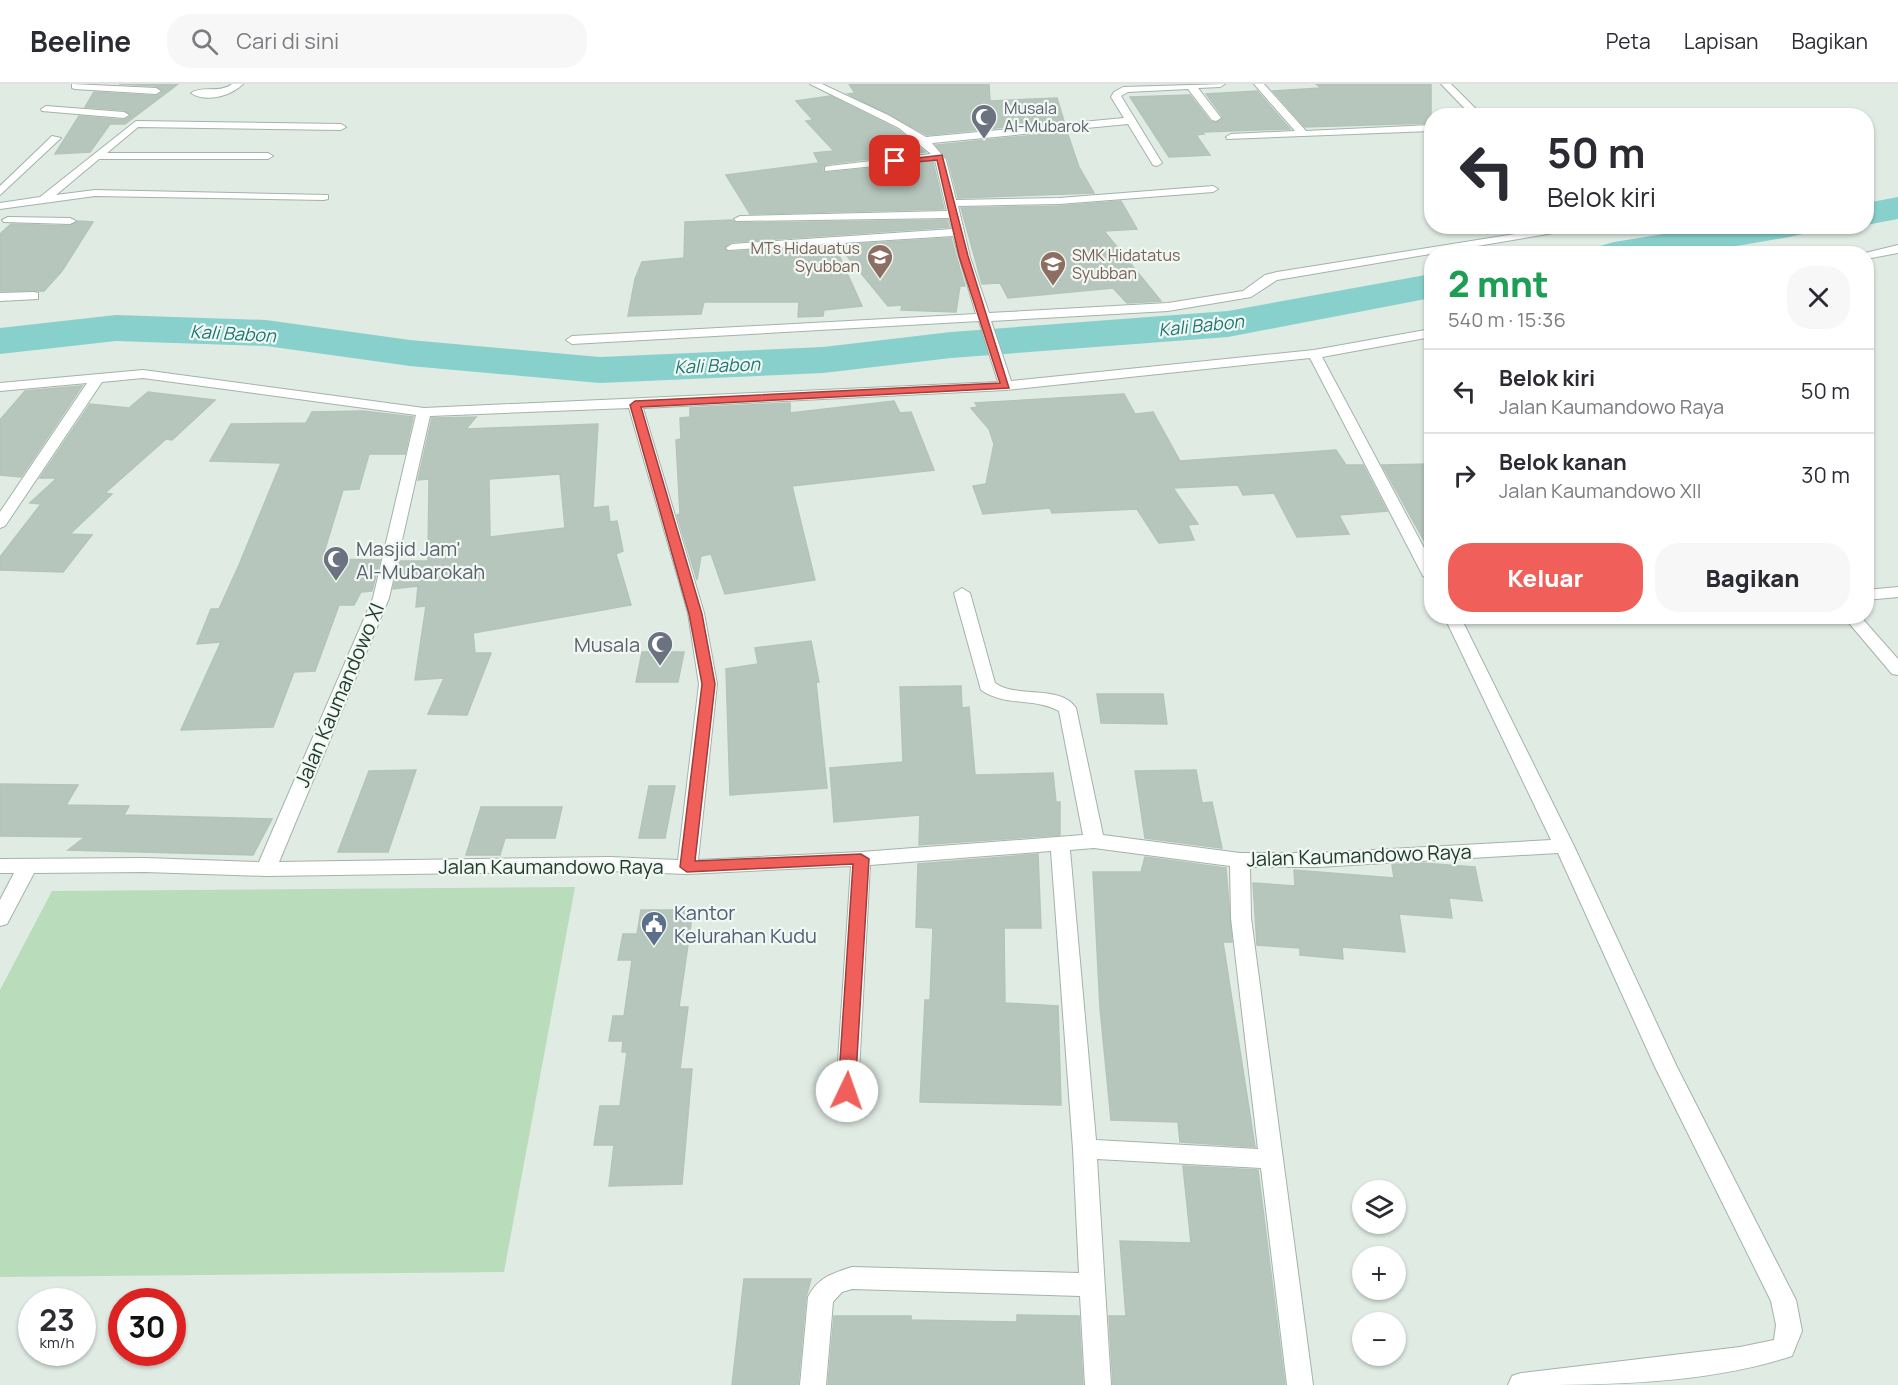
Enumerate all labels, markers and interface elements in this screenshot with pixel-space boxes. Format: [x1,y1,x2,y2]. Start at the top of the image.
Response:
search box [167,14,587,68]
text: Beeline [30,22,131,60]
icon: search [188,25,221,58]
text: Cari di sini [236,26,339,56]
text: Peta [1606,27,1651,55]
text: Lapisan [1684,27,1759,55]
text: Bagikan [1792,27,1868,55]
place label: Musala Al-Mubarok [1004,97,1090,137]
mosque icon: Musala Al-Mubarok [969,102,999,140]
text: 50 m [1547,123,1645,181]
icon: left [1448,132,1526,210]
pin [869,135,920,186]
icon: arrive [878,144,911,177]
text: Belok kiri [1547,178,1656,215]
place label: MTs Hidauatus Syubban [751,237,860,277]
school or university icon: MTs Hidauatus Syubban [865,242,895,280]
place label: SMK Hidatatus Syubban [1072,244,1180,284]
school or university icon: SMK Hidatatus Syubban [1038,249,1068,287]
text: 2 mnt [1448,259,1549,308]
button: close [1787,266,1850,329]
text: 540 m · 15:36 [1448,306,1566,333]
water label: Kali Babon [1157,308,1246,341]
water label: Kali Babon [190,319,278,347]
water label: Kali Babon [674,351,762,378]
text: Belok kiri [1499,363,1595,393]
icon: left [1448,375,1481,408]
text: 50 m [1801,376,1850,406]
text: Jalan Kaumandowo Raya [1499,393,1724,420]
text: Belok kanan [1499,447,1627,477]
icon: right [1448,459,1481,492]
text: 30 m [1801,460,1850,490]
text: Jalan Kaumandowo XII [1499,477,1701,504]
place label: Masjid Jam' Al-Mubarokah [356,535,485,585]
button: Keluar [1448,543,1643,612]
button: Bagikan [1655,543,1850,612]
mosque icon: Masjid Jam' Al-Mubarokah [321,544,351,582]
street label: Jalan Kaumandowo XI [288,599,390,791]
mosque icon: Musala [645,629,675,667]
place label: Musala [574,631,640,658]
street label: Jalan Kaumandowo Raya [1246,838,1472,872]
street label: Jalan Kaumandowo Raya [438,853,664,880]
place label: Kantor Kelurahan Kudu [674,899,817,949]
public building icon: Kantor Kelurahan Kudu [639,909,669,947]
position arrow [815,1059,879,1123]
map controls [1352,1180,1406,1366]
button: layers [1352,1180,1406,1234]
button: + [1352,1246,1406,1300]
speed limit sign: 30 [108,1288,186,1366]
text: 23 [39,1299,75,1340]
button: − [1352,1312,1406,1366]
text: km/h [40,1332,74,1353]

